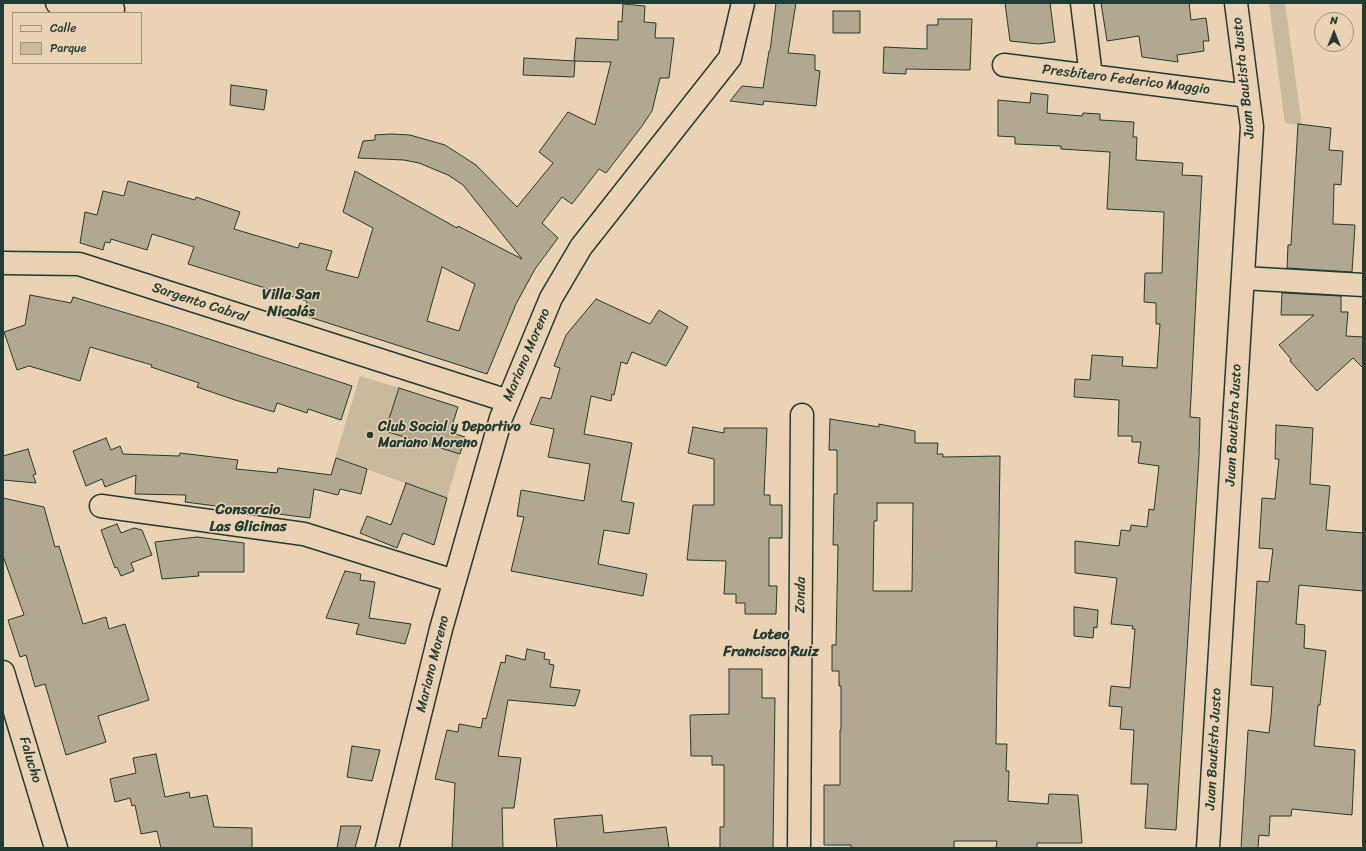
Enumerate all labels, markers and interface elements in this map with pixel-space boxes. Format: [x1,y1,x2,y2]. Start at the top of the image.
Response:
text: N [1330,11,1338,30]
legend [12,12,142,64]
north arrow [1314,12,1354,52]
street label: Juan Bautista Justo [1229,16,1259,140]
text: Calle [50,17,77,39]
text: Parque [50,37,86,59]
street label: Presbítero Federico Maggio [1041,61,1211,99]
street label: Sargento Cabral [150,280,250,326]
district label: Villa San Nicolás [262,286,320,321]
street label: Mariano Moreno [500,306,554,404]
street label: Juan Bautista Justo [1222,364,1246,486]
place label: Club Social y Deportivo Mariano Moreno [378,419,521,452]
marker: Club Social y Deportivo Mariano Moreno [365,430,375,440]
district label: Consorcio Las Glicinas [209,501,287,536]
street label: Zonda [792,577,810,613]
street label: Mariano Moreno [413,614,453,714]
district label: Loteo Francisco Ruiz [723,626,819,661]
street label: Juan Bautista Justo [1202,688,1226,810]
street label: Falucho [15,735,45,785]

